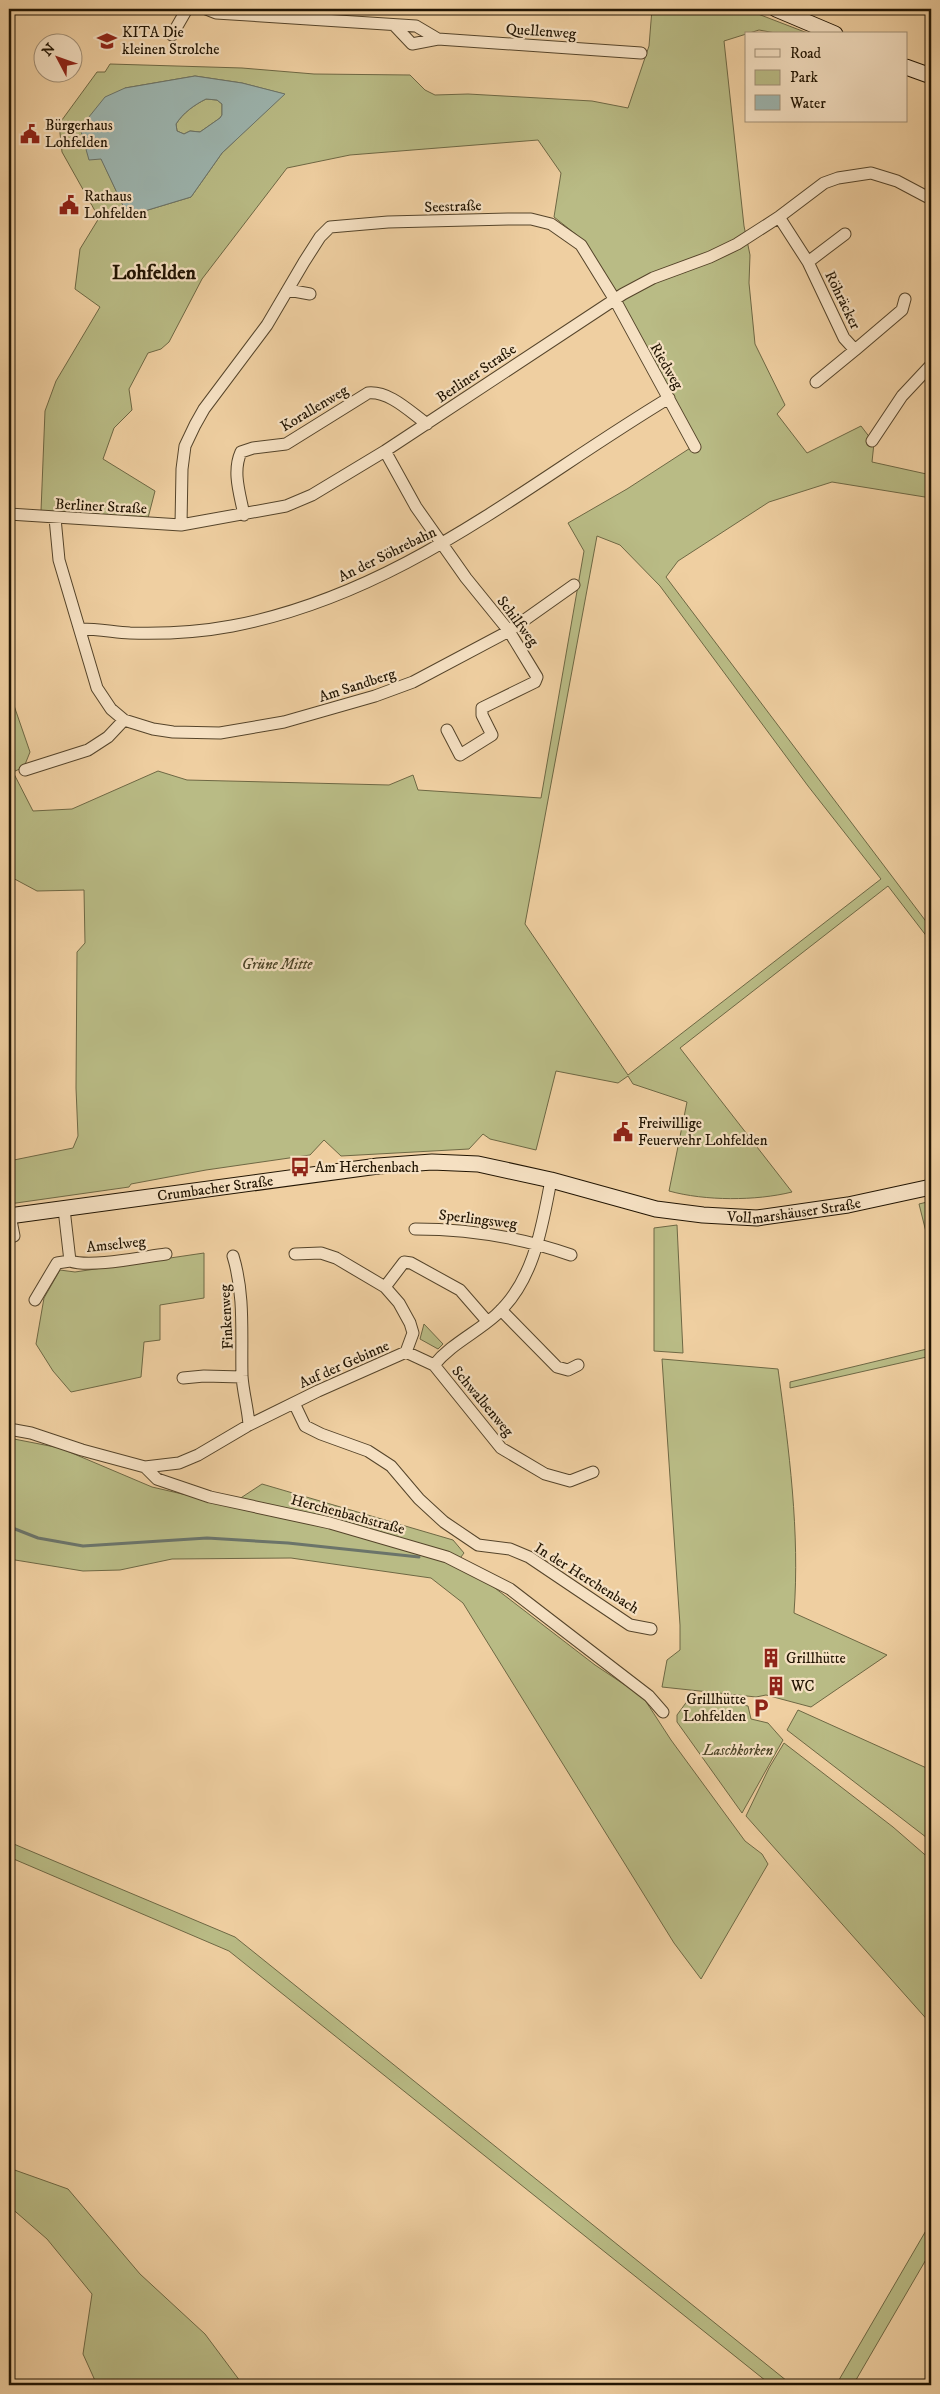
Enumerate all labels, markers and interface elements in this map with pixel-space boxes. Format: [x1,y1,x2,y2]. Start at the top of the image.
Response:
street label: Quellenweg [505,20,578,43]
place label: KITA Die kleinen Strolche [122,23,219,59]
school or university icon: KITA Die kleinen Strolche [96,30,118,52]
north arrow [32,32,82,82]
legend [745,32,908,122]
text: N [38,40,60,60]
text: Road [790,44,822,63]
text: Park [790,68,819,87]
text: Water [789,94,826,113]
place label: Bürgerhaus Lohfelden [45,116,113,152]
public building icon: Bürgerhaus Lohfelden [19,123,41,145]
place label: Rathaus Lohfelden [84,187,147,223]
public building icon: Rathaus Lohfelden [58,194,80,216]
street label: Seestraße [424,196,482,217]
district label: Lohfelden [112,261,196,286]
street label: Röhräcker [820,268,865,333]
street label: Berliner Straße [433,340,520,407]
street label: Riedweg [646,340,688,393]
street label: Korallenweg [277,380,352,436]
street label: Berliner Straße [54,495,148,518]
street label: An der Söhrebahn [335,522,440,586]
street label: Schilfweg [492,592,543,651]
street label: Am Sandberg [316,664,399,707]
park label: Grüne Mitte [242,955,313,974]
place label: Freiwillige Feuerwehr Lohfelden [638,1114,768,1150]
public building icon: Freiwillige Feuerwehr Lohfelden [612,1121,634,1143]
bus stop icon: Am Herchenbach [289,1156,311,1178]
place label: Am Herchenbach [315,1158,419,1177]
street label: Crumbacher Straße [156,1171,274,1206]
street label: Vollmarshäuser Straße [725,1194,863,1229]
street label: Sperlingsweg [438,1205,519,1234]
street label: Amselweg [85,1232,147,1257]
street label: Finkenweg [215,1283,238,1350]
street label: Auf der Gebinne [296,1336,392,1393]
street label: Schwalbenweg [447,1362,518,1441]
street label: Herchenbachstraße [289,1490,407,1539]
street label: In der Herchenbach [531,1539,643,1618]
building icon: Grillhütte [760,1647,782,1669]
place label: Grillhütte [786,1649,846,1668]
building icon: WC [765,1675,787,1697]
place label: WC [790,1677,815,1696]
place label: Grillhütte Lohfelden [683,1690,746,1726]
parking icon: Grillhütte Lohfelden [750,1697,772,1719]
park label: Laschkorken [702,1741,773,1760]

